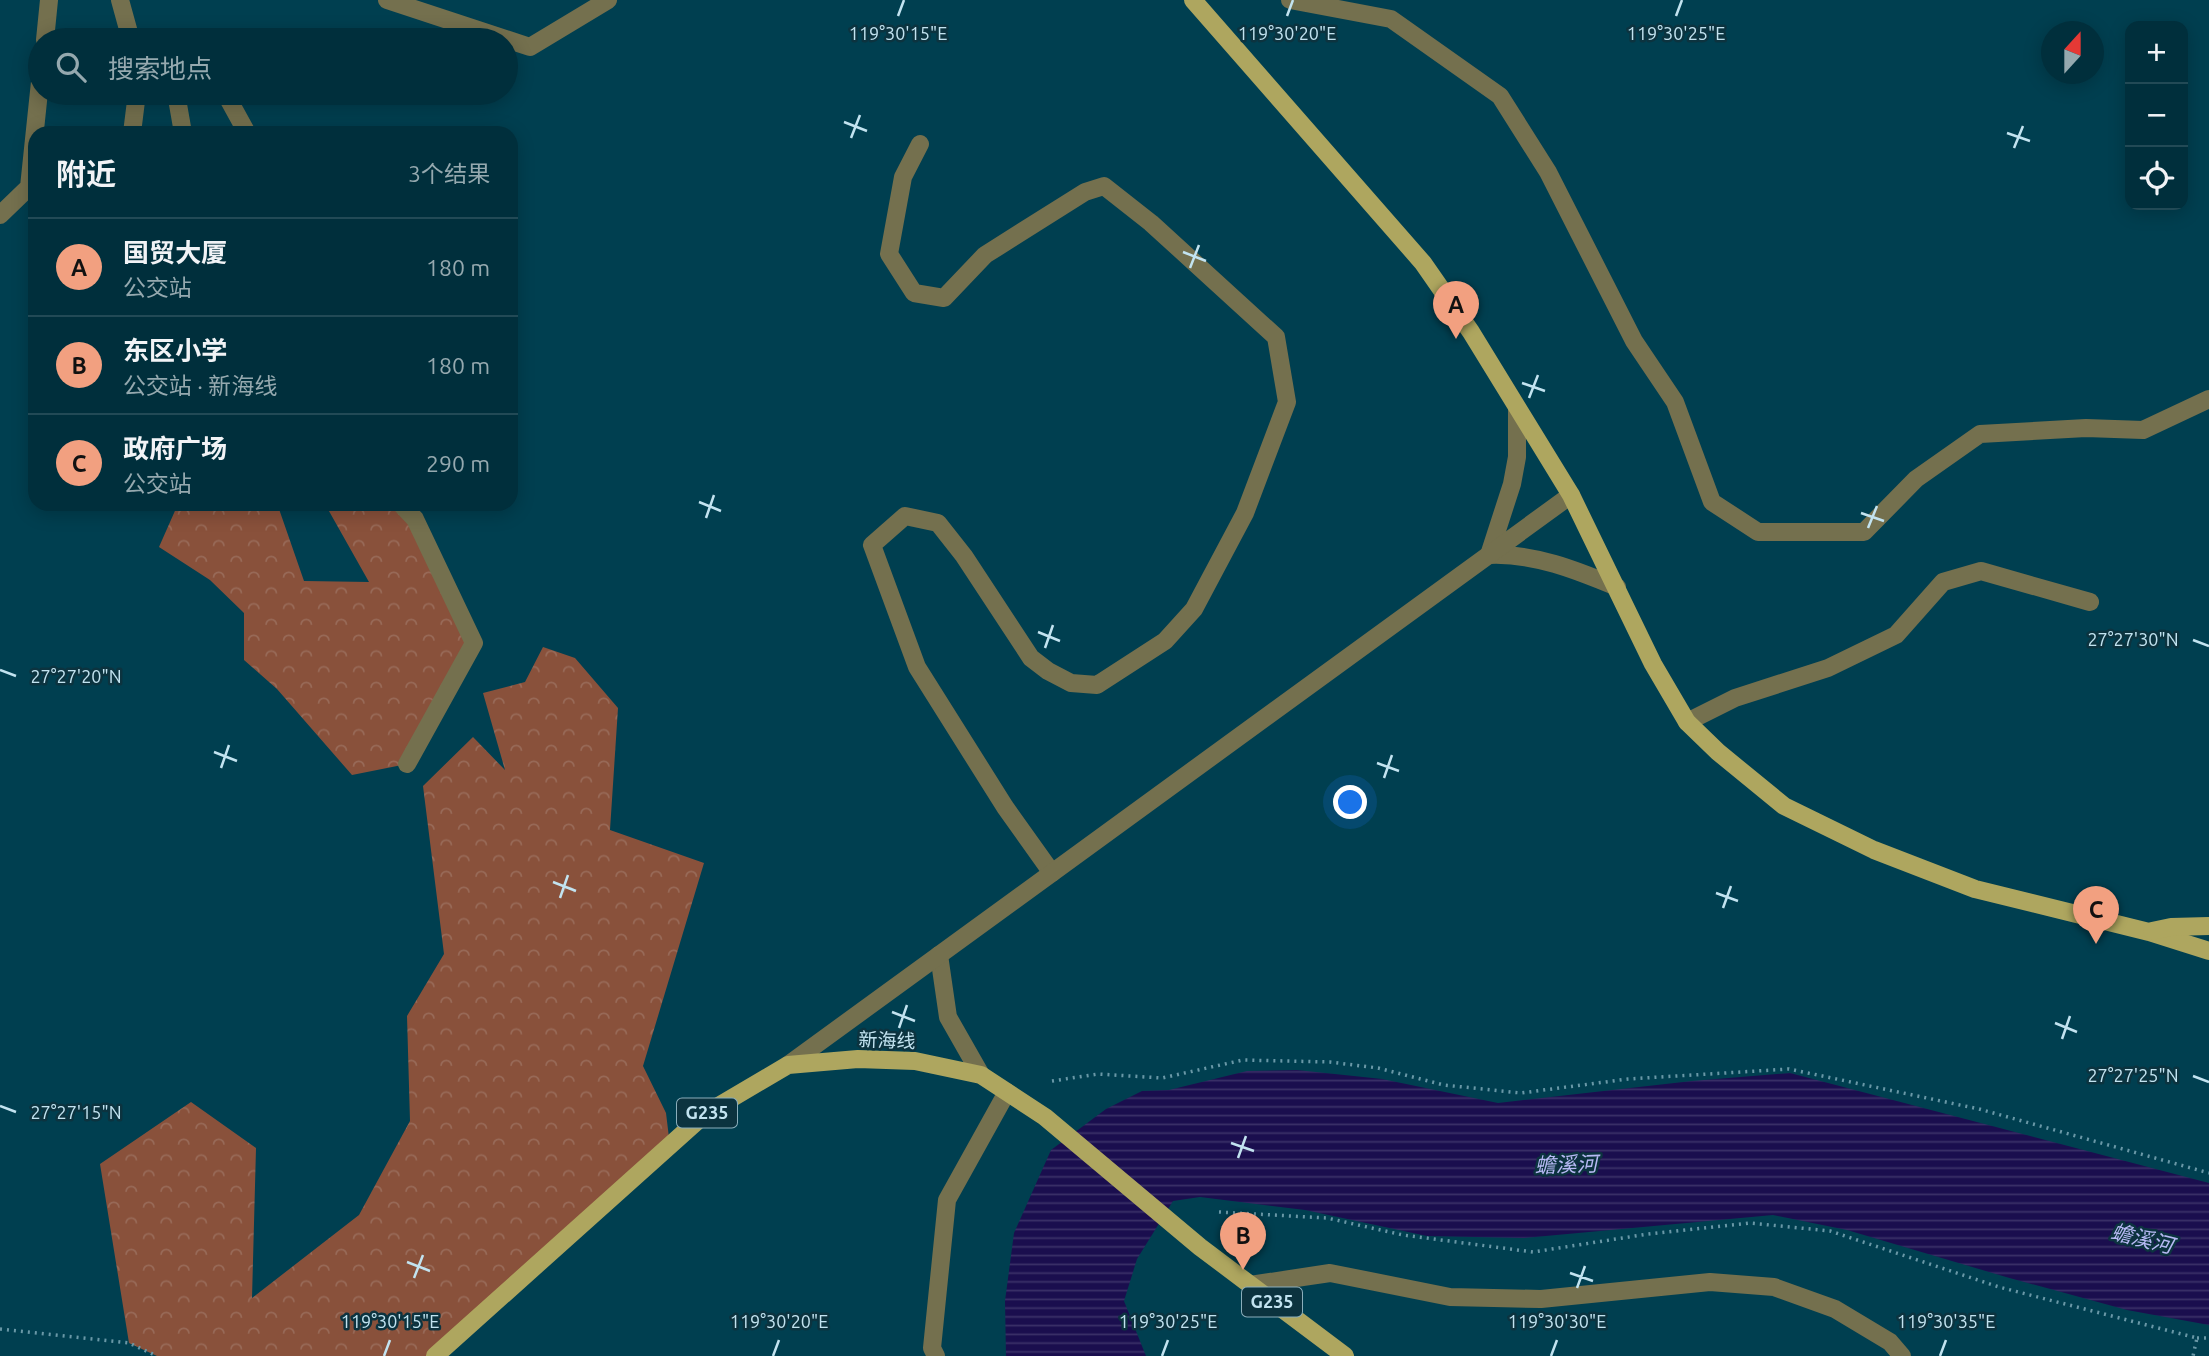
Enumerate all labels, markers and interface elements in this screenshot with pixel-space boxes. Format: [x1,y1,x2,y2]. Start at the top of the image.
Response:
north arrow [2041,21,2104,84]
map controls [2125,21,2188,210]
button: + [2125,21,2188,84]
text: 119°30'15"E [849,23,947,43]
text: 119°30'20"E [1238,23,1336,43]
text: 119°30'25"E [1627,23,1725,43]
search box [28,28,518,105]
icon: search [52,48,90,86]
text: 搜索地点 [108,54,212,83]
button: − [2125,84,2188,147]
button: locate [2125,147,2188,210]
text: 附近 [56,157,116,191]
text: 3个结果 [408,161,490,186]
text: 国贸大厦 [123,238,227,267]
text: A [71,255,87,280]
text: 180 m [426,255,490,280]
text: 公交站 [123,275,192,300]
pin: A [1433,281,1479,339]
text: 东区小学 [123,336,227,365]
text: B [71,353,87,378]
text: 180 m [426,353,490,378]
text: 公交站 · 新海线 [123,373,277,398]
text: 政府广场 [123,434,227,463]
text: C [72,451,86,476]
text: 290 m [426,451,490,476]
text: 公交站 [123,471,192,496]
text: 27°27'30"N [2087,629,2179,649]
text: 27°27'20"N [30,666,122,686]
your location [1333,785,1367,819]
pin: C [2073,886,2119,944]
street label: 新海线 [858,1028,916,1052]
text: 27°27'25"N [2087,1065,2179,1085]
road number: G235 [677,1098,737,1128]
text: 27°27'15"N [30,1102,122,1122]
water label: 蟾溪河 [1534,1151,1602,1177]
pin: B [1220,1212,1266,1270]
water label: 蟾溪河 [2109,1219,2180,1258]
road number: G235 [1242,1288,1302,1316]
text: 119°30'15"E [341,1311,439,1331]
text: 119°30'20"E [730,1311,828,1331]
text: 119°30'25"E [1119,1311,1217,1331]
text: 119°30'30"E [1508,1311,1606,1331]
text: 119°30'35"E [1897,1311,1995,1331]

